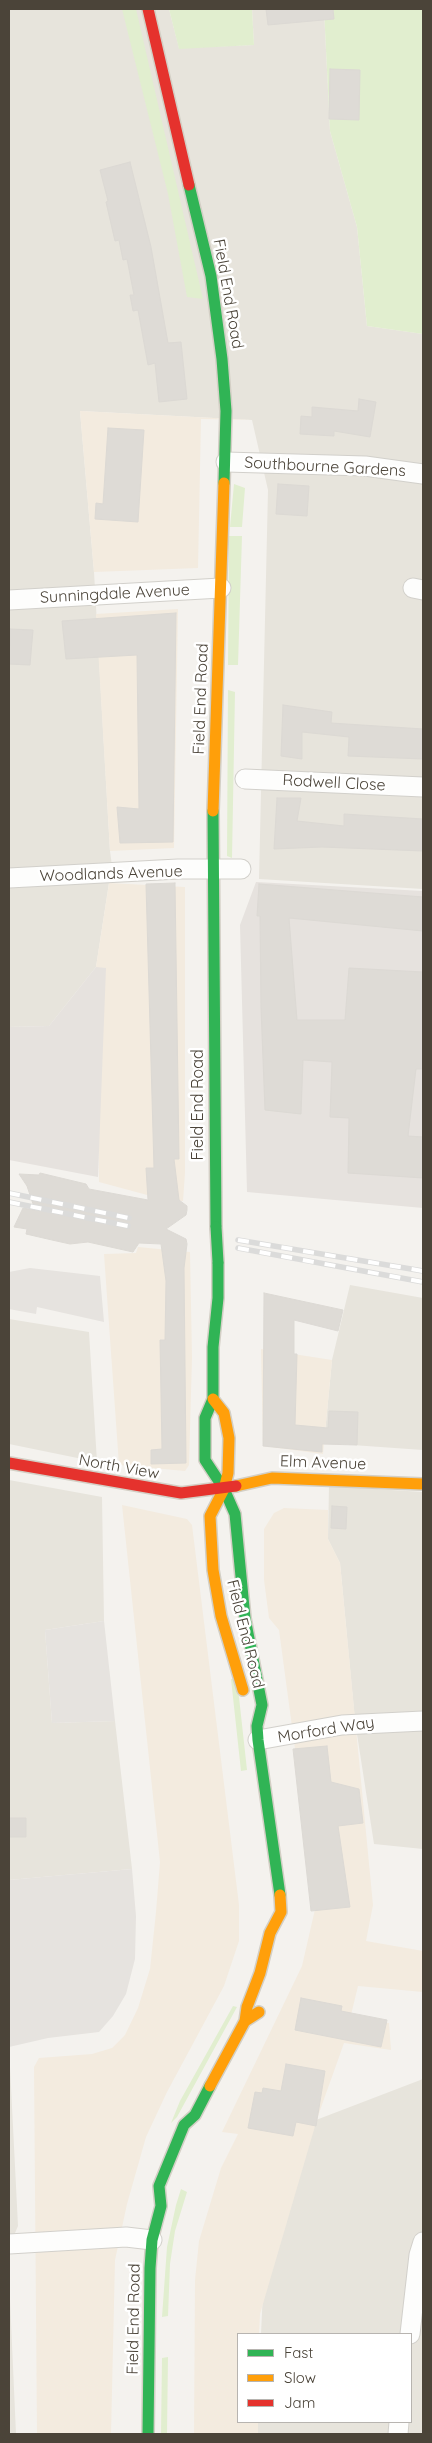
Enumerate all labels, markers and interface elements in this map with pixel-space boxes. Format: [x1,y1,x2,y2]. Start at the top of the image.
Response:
street label: Field End Road [209,238,247,350]
street label: Southbourne Gardens [244,453,406,481]
street label: Sunningdale Avenue [40,580,190,608]
street label: Field End Road [189,643,213,755]
street label: Rodwell Close [282,771,386,795]
street label: Woodlands Avenue [39,862,183,886]
street label: Field End Road [188,1049,208,1161]
street label: North View [77,1450,161,1484]
street label: Elm Avenue [279,1452,367,1474]
street label: Field End Road [222,1578,268,1690]
street label: Morford Way [276,1713,376,1747]
street label: Field End Road [123,2263,145,2375]
legend [237,2333,412,2423]
text: Fast [284,2343,313,2362]
text: Slow [284,2368,316,2387]
text: Jam [284,2393,315,2412]

